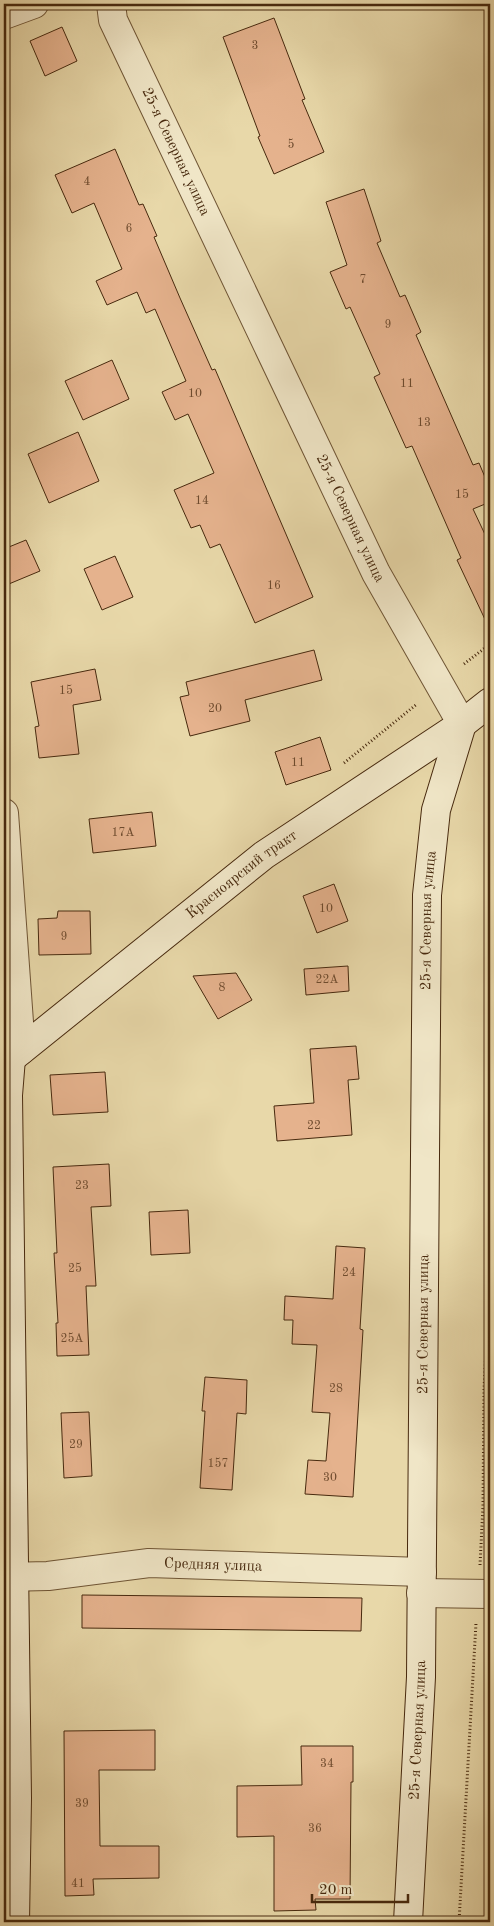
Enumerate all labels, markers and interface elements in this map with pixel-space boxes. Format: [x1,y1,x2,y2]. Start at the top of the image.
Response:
house number: 3 [252,40,258,52]
street label: 25-я Северная улица [139,85,213,219]
house number: 5 [288,138,295,151]
house number: 4 [84,176,91,188]
house number: 6 [126,223,133,235]
house number: 7 [360,274,366,286]
house number: 9 [385,319,391,331]
house number: 11 [400,378,414,390]
house number: 10 [188,388,202,400]
house number: 13 [417,417,431,429]
street label: 25-я Северная улица [313,452,387,585]
house number: 15 [455,488,469,501]
house number: 14 [195,495,209,507]
house number: 16 [267,580,281,592]
house number: 15 [59,684,73,697]
house number: 20 [208,703,222,715]
house number: 11 [291,757,305,769]
house number: 17А [111,827,135,839]
street label: Красноярский тракт [184,828,300,922]
street label: 25-я Северная улица [419,849,439,990]
house number: 10 [319,903,333,915]
house number: 9 [61,931,67,943]
house number: 22А [315,974,339,986]
house number: 8 [219,982,226,994]
house number: 22 [307,1120,321,1132]
house number: 23 [75,1180,89,1192]
street label: 25-я Северная улица [416,1254,432,1394]
house number: 25 [68,1262,82,1275]
house number: 24 [342,1267,356,1279]
house number: 25А [60,1332,84,1345]
house number: 28 [329,1383,343,1395]
house number: 29 [69,1439,83,1451]
house number: 157 [208,1457,228,1470]
house number: 30 [323,1472,337,1484]
street label: Средняя улица [164,1556,263,1574]
street label: 25-я Северная улица [407,1660,429,1801]
house number: 34 [320,1758,334,1770]
house number: 39 [75,1798,89,1810]
house number: 36 [308,1823,322,1835]
scale bar [312,1871,408,1903]
house number: 41 [71,1878,85,1890]
text: 20 m [319,1883,353,1898]

